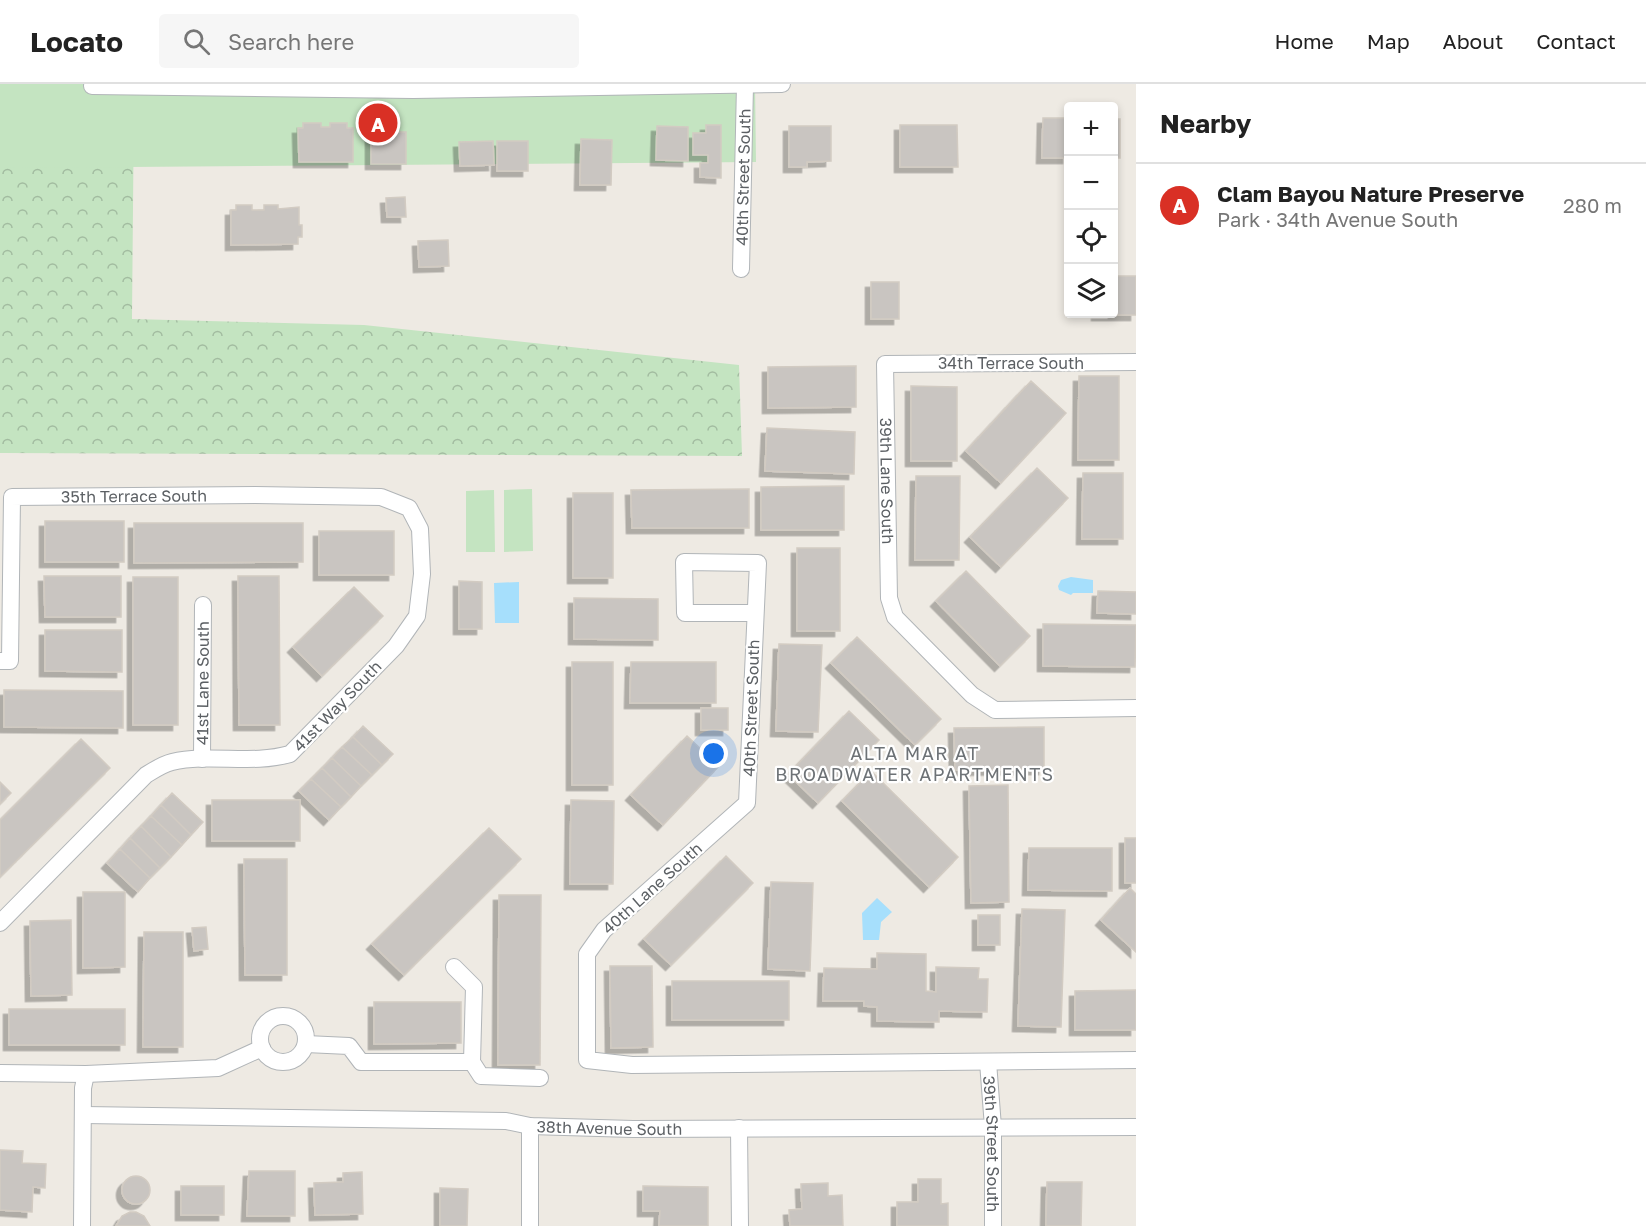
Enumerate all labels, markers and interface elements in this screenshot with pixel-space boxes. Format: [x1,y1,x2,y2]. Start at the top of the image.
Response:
search box [159,14,579,68]
text: Locato [30,25,123,58]
icon: search [180,25,213,58]
text: Search here [228,28,354,55]
text: Home [1274,28,1334,54]
text: Map [1367,28,1410,54]
text: About [1443,28,1503,54]
text: Contact [1536,28,1616,54]
pin: A [358,100,398,146]
map controls [1064,102,1118,318]
button: + [1064,102,1118,156]
street label: 40th Street South [732,108,754,246]
text: Nearby [1160,108,1251,139]
button: − [1064,156,1118,210]
text: Clam Bayou Nature Preserve [1217,180,1524,207]
text: A [1172,193,1187,217]
text: 280 m [1563,193,1622,217]
text: Park · 34th Avenue South [1217,207,1458,231]
button: locate [1064,210,1118,264]
button: layers [1064,264,1118,318]
street label: 34th Terrace South [938,353,1084,373]
street label: 39th Lane South [876,418,898,544]
street label: 35th Terrace South [61,485,207,507]
street label: 41st Lane South [192,621,213,745]
street label: 40th Street South [739,639,763,777]
street label: 41st Way South [289,656,385,756]
your location [699,739,728,768]
district label: ALTA MAR AT BROADWATER APARTMENTS [775,742,1055,785]
street label: 40th Lane South [598,838,706,938]
street label: 39th Street South [979,1075,1003,1212]
street label: 38th Avenue South [536,1116,682,1139]

